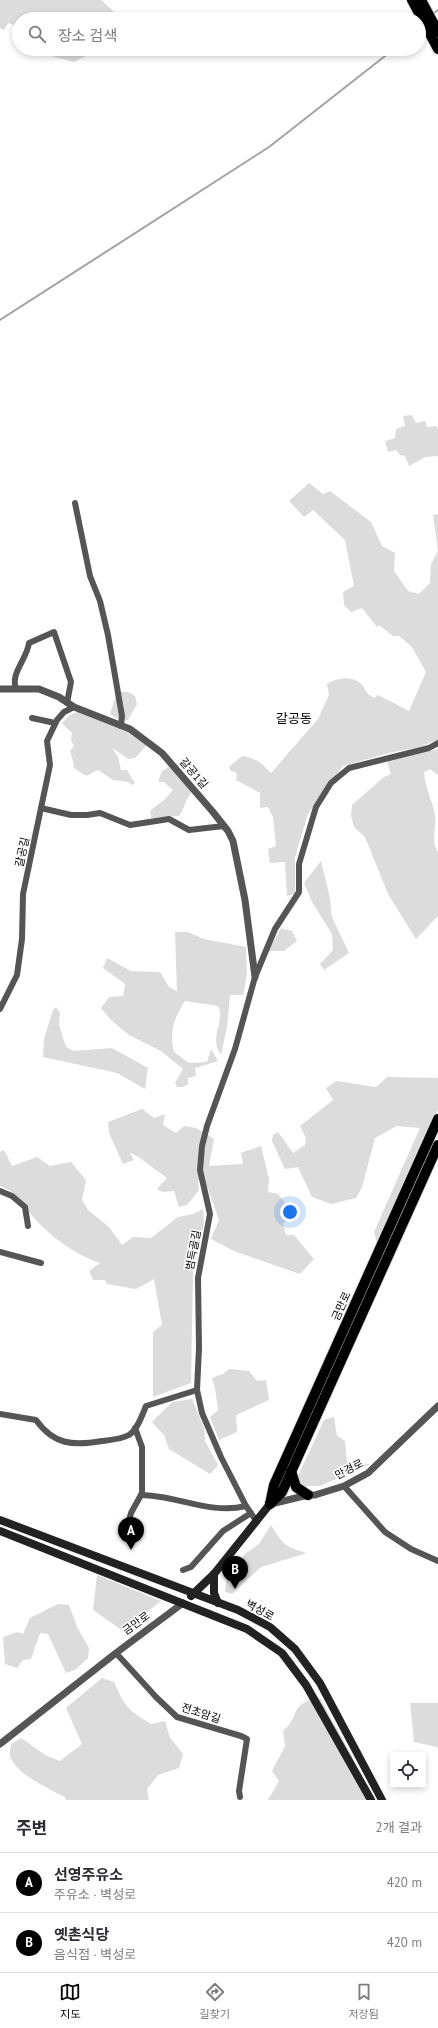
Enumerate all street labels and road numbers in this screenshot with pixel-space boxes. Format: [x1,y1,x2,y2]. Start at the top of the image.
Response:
street label: 갈공1길 [177,755,211,791]
street label: 갈공길 [12,836,32,868]
street label: 범득골길 [182,1229,204,1271]
street label: 금만로 [328,1289,354,1323]
street label: 만경로 [332,1456,366,1482]
street label: 벽성로 [243,1597,277,1623]
street label: 금만로 [120,1608,152,1638]
street label: 전초암길 [180,1700,222,1726]

